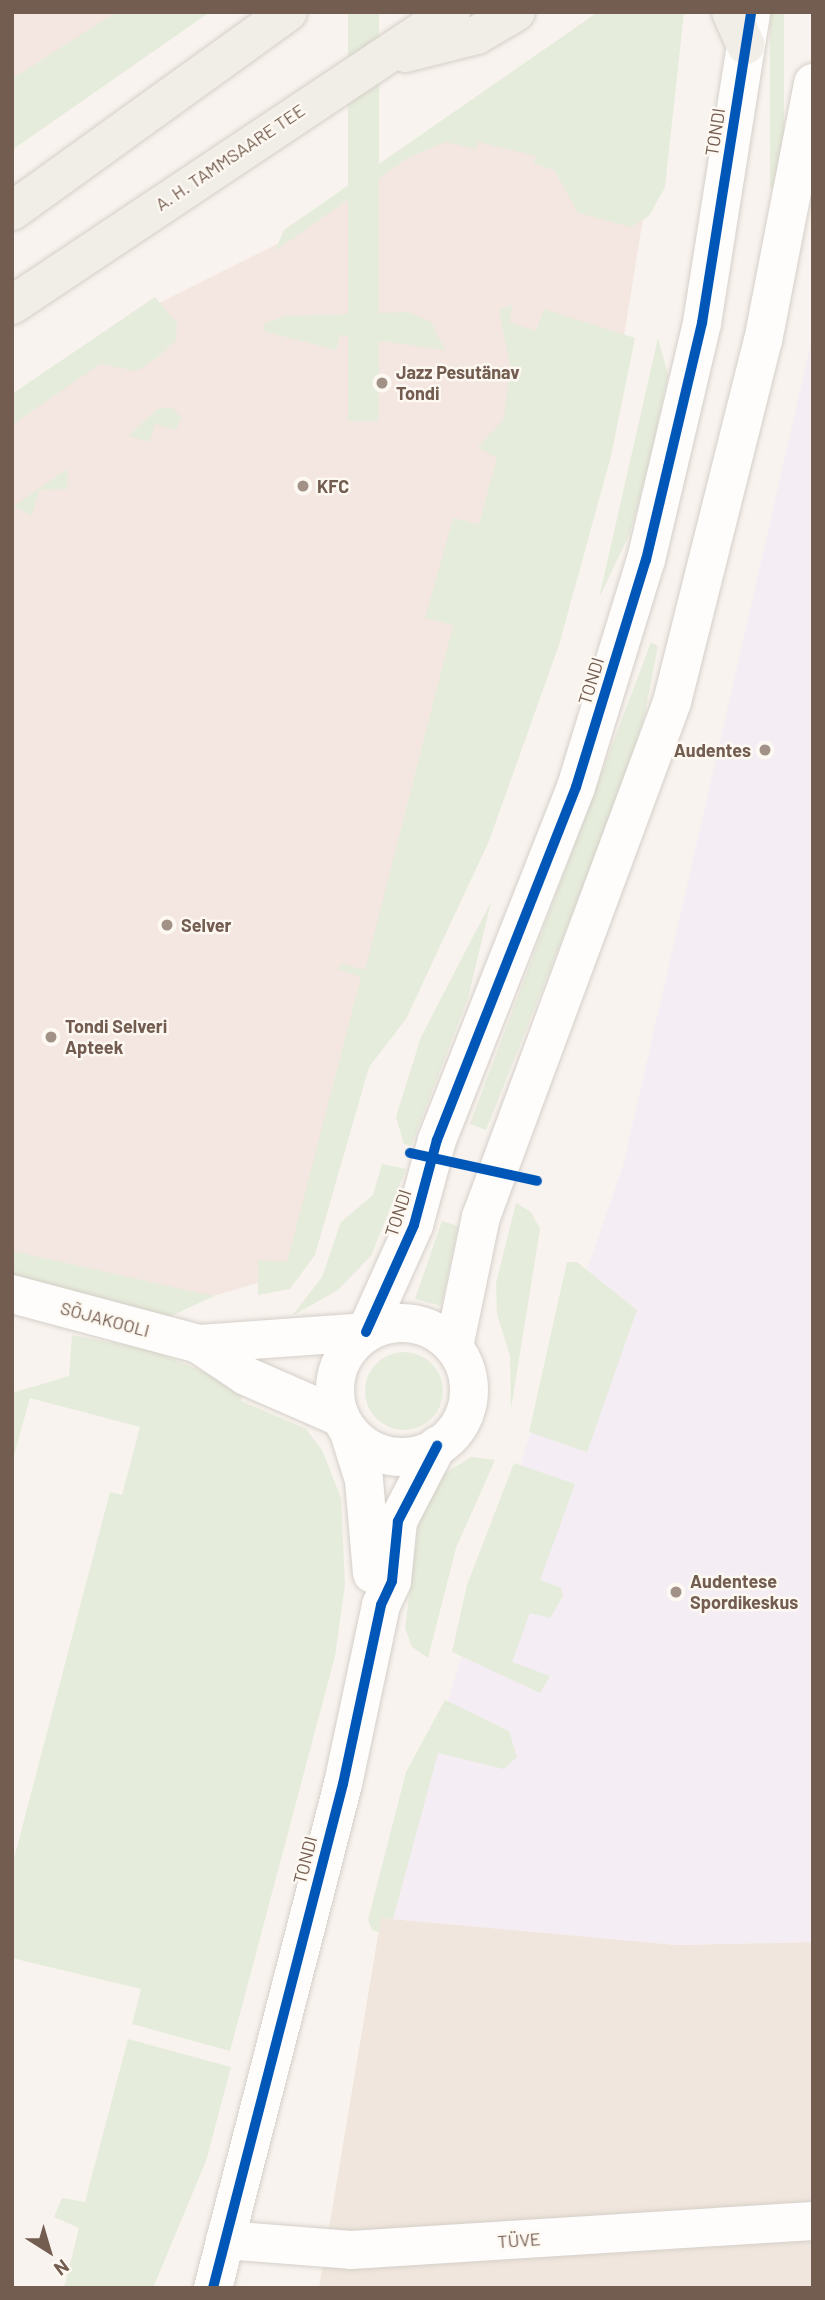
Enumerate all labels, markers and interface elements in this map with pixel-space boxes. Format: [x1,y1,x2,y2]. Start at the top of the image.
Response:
street label: A. H. TAMMSAARE TEE [151,99,309,215]
street label: TONDI [701,106,729,158]
place label: Jazz Pesutänav Tondi [396,362,520,404]
marker: Jazz Pesutänav Tondi [374,375,390,391]
place label: KFC [317,475,349,497]
marker: KFC [295,478,311,494]
street label: TONDI [574,655,608,707]
place label: Audentes [674,739,751,761]
marker: Audentes [757,742,773,758]
place label: Selver [181,914,231,936]
marker: Selver [159,917,175,933]
place label: Tondi Selveri Apteek [65,1016,167,1058]
marker: Tondi Selveri Apteek [43,1029,59,1045]
street label: TONDI [380,1187,416,1239]
street label: SÕJAKOOLI [58,1297,152,1341]
place label: Audentese Spordikeskus [690,1571,798,1614]
marker: Audentese Spordikeskus [668,1584,684,1600]
street label: TONDI [289,1834,321,1886]
north arrow [14,2216,84,2286]
street label: TÜVE [497,2228,541,2252]
text: N [50,2255,74,2281]

